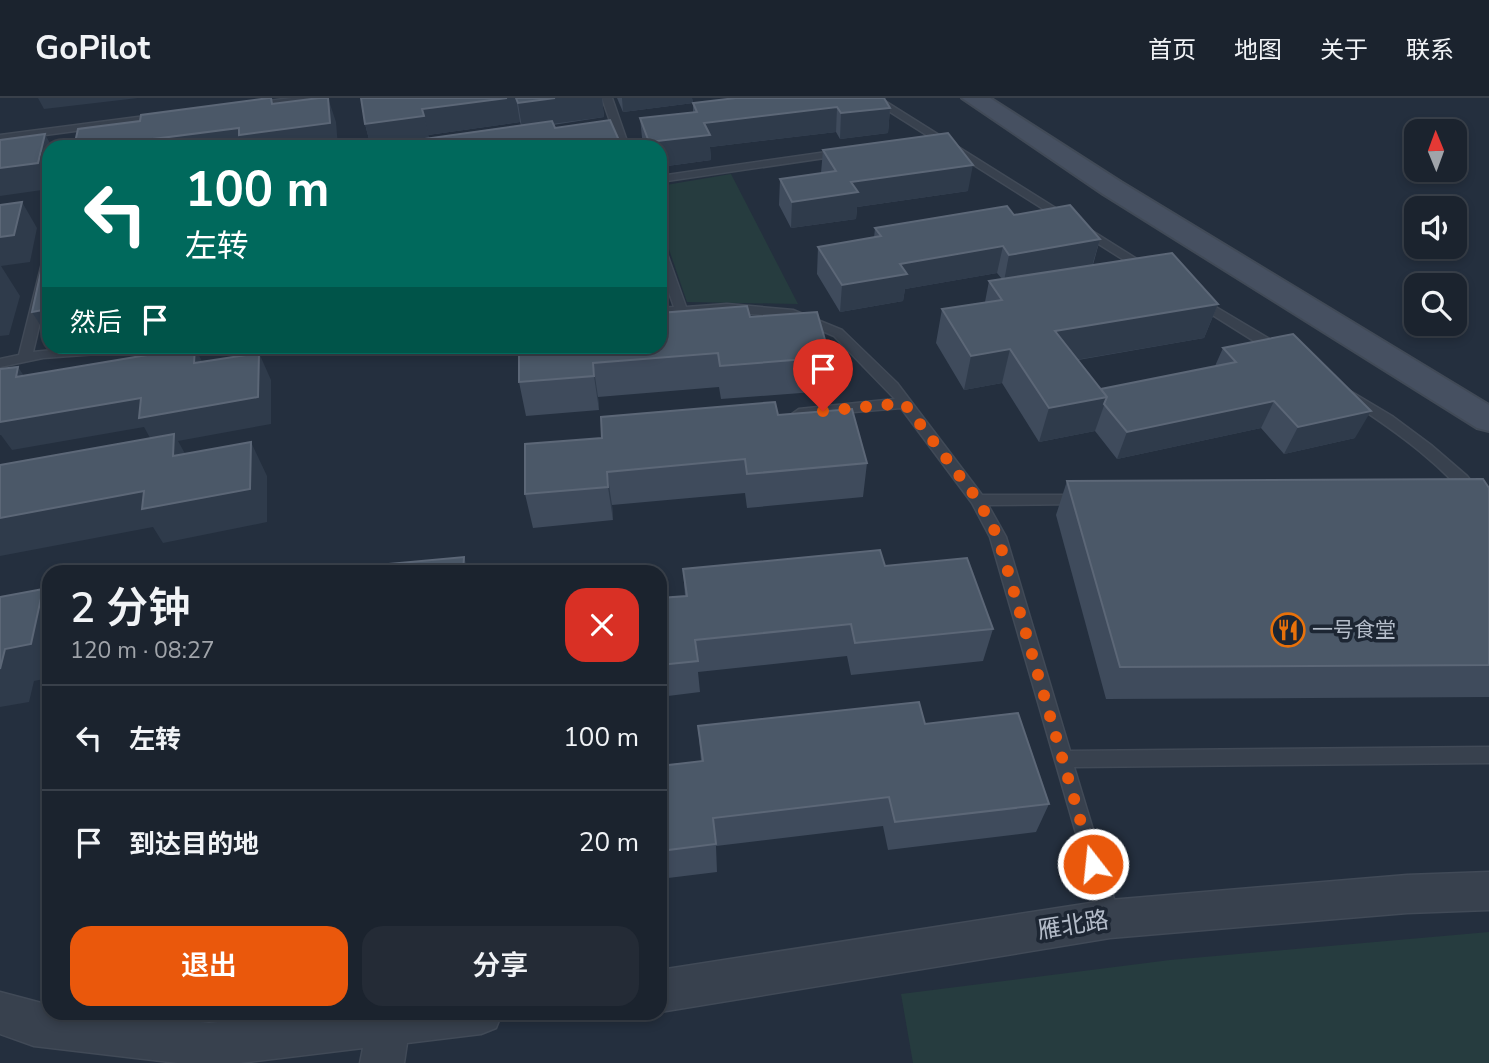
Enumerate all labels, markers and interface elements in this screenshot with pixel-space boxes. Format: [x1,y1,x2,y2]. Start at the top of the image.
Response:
text: GoPilot [35,26,150,71]
text: 首页 [1148,34,1196,66]
text: 地图 [1234,34,1282,66]
text: 关于 [1320,34,1368,66]
text: 联系 [1406,34,1454,66]
north arrow [1404,119,1466,182]
map controls [1404,119,1467,336]
text: 100 m [185,156,329,223]
icon: left [70,168,161,259]
button: sound [1404,196,1467,259]
text: 左转 [185,225,249,268]
button: search [1404,273,1467,336]
icon: arrive [136,301,174,339]
text: 然后 [70,305,122,340]
pin [793,339,853,411]
icon: arrive [804,350,842,388]
text: 2 分钟 [70,580,190,637]
button: close [565,588,639,662]
restaurant icon: 一号食堂 [1269,611,1307,649]
place label: 一号食堂 [1312,616,1396,644]
text: 120 m · 08:27 [70,635,215,666]
icon: left [70,719,108,757]
text: 100 m [563,720,639,755]
text: 左转 [129,722,181,757]
icon: arrive [70,824,108,862]
text: 20 m [579,825,639,860]
text: 到达目的地 [129,827,259,862]
position arrow [1056,827,1130,901]
street label: 雁北路 [1035,904,1111,946]
button: 退出 [70,926,348,1006]
button: 分享 [362,926,639,1006]

